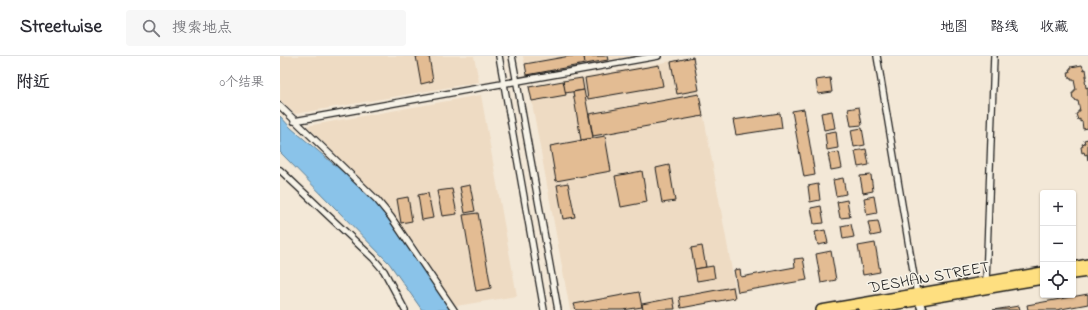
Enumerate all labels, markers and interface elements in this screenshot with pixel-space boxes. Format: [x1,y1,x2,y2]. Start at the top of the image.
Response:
search box [126,10,406,46]
text: Streetwise [20,14,102,41]
icon: search [140,17,162,39]
text: 搜索地点 [172,17,232,39]
text: 地图 [940,17,968,38]
text: 路线 [990,17,1018,38]
text: 收藏 [1040,17,1068,38]
text: 附近 [16,70,50,95]
text: 0个结果 [219,73,264,92]
map controls [1040,190,1076,298]
button: + [1040,190,1076,226]
button: − [1040,226,1076,262]
street label: DESHAN STREET [866,256,992,301]
button: locate [1040,262,1076,298]

